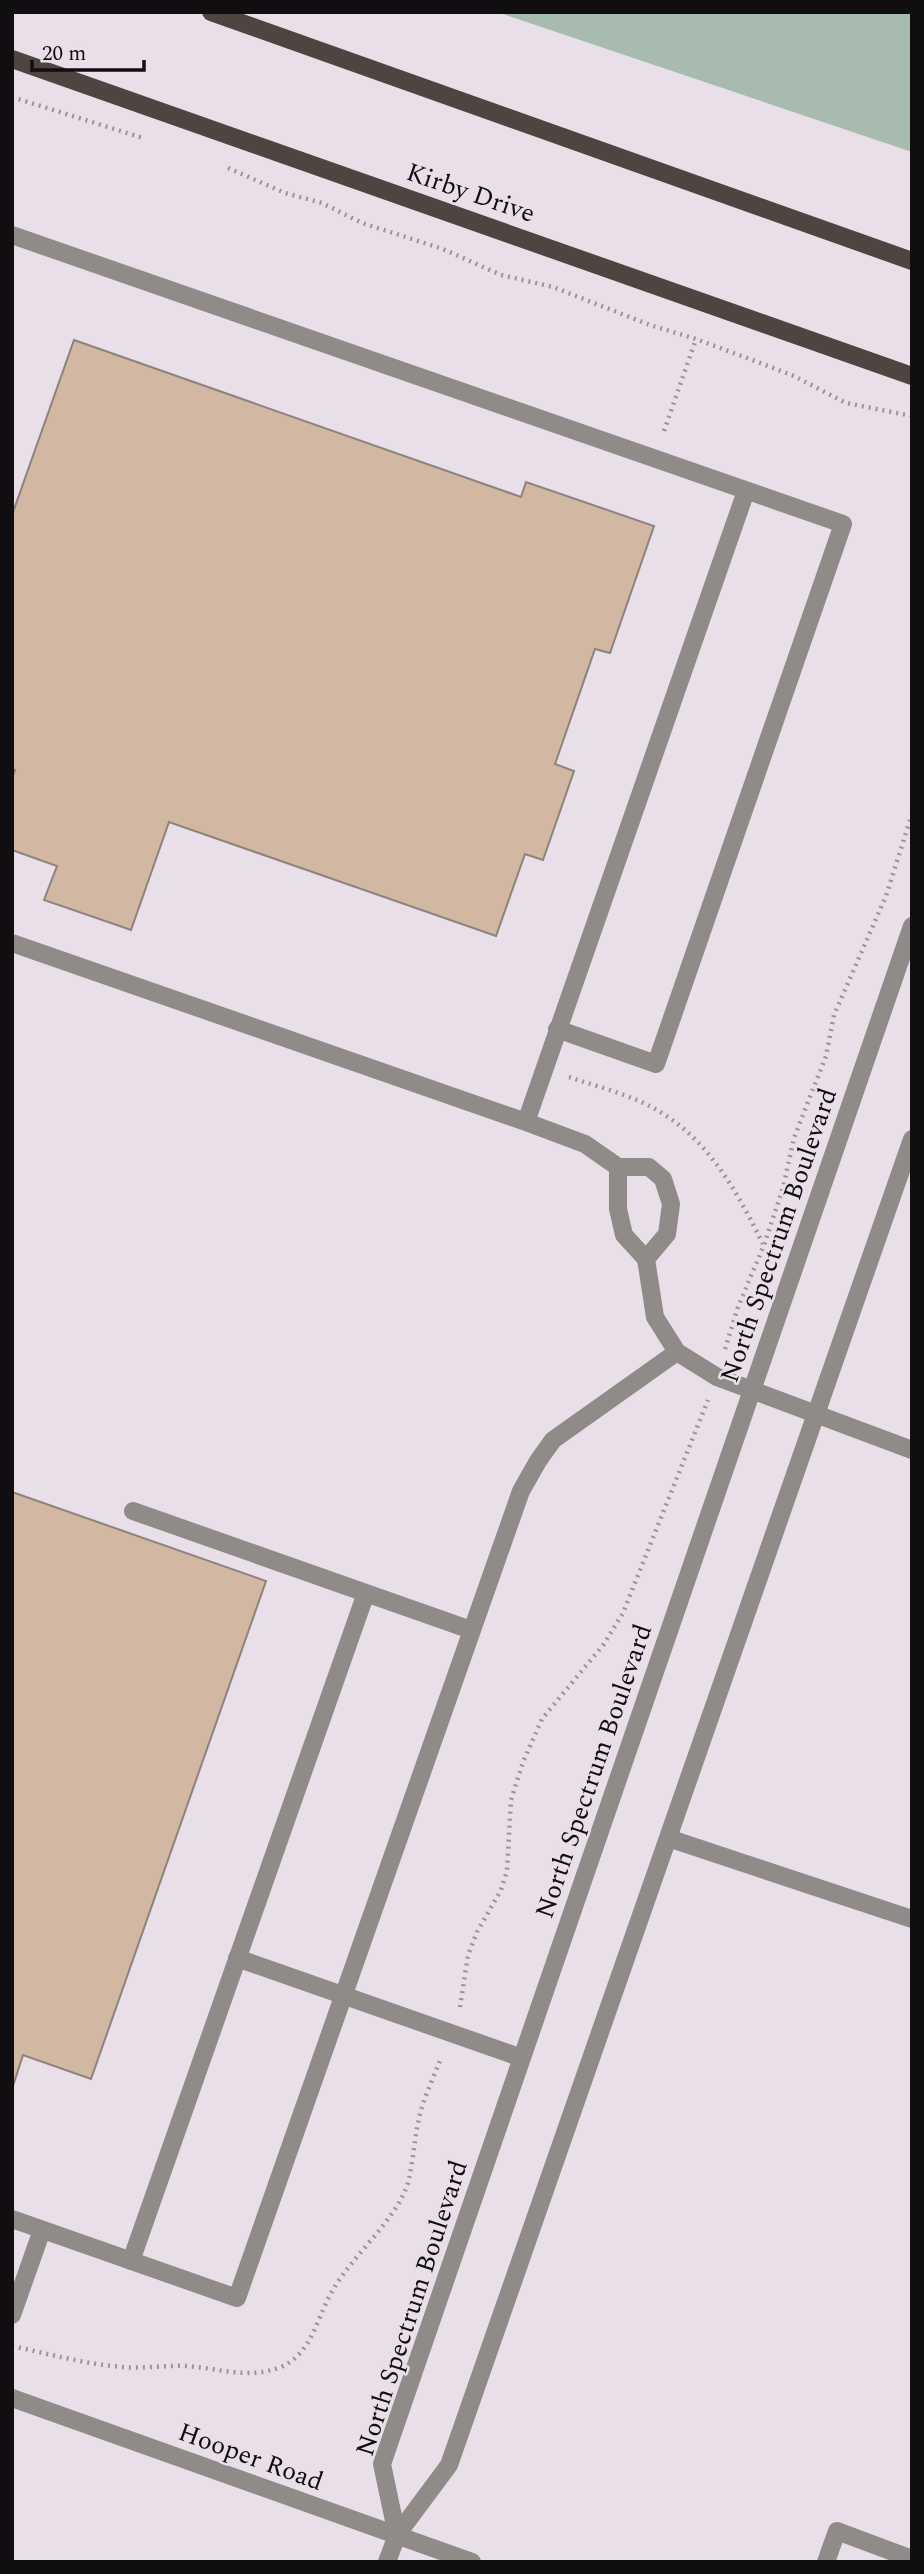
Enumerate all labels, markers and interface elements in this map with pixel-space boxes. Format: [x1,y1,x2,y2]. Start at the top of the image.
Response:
scale bar [32,28,144,72]
text: 20 m [42,38,86,70]
street label: Kirby Drive [401,152,541,234]
street label: North Spectrum Boulevard [710,1083,848,1388]
street label: North Spectrum Boulevard [525,1619,663,1924]
street label: North Spectrum Boulevard [345,2155,479,2462]
street label: Hooper Road [172,2412,329,2502]

